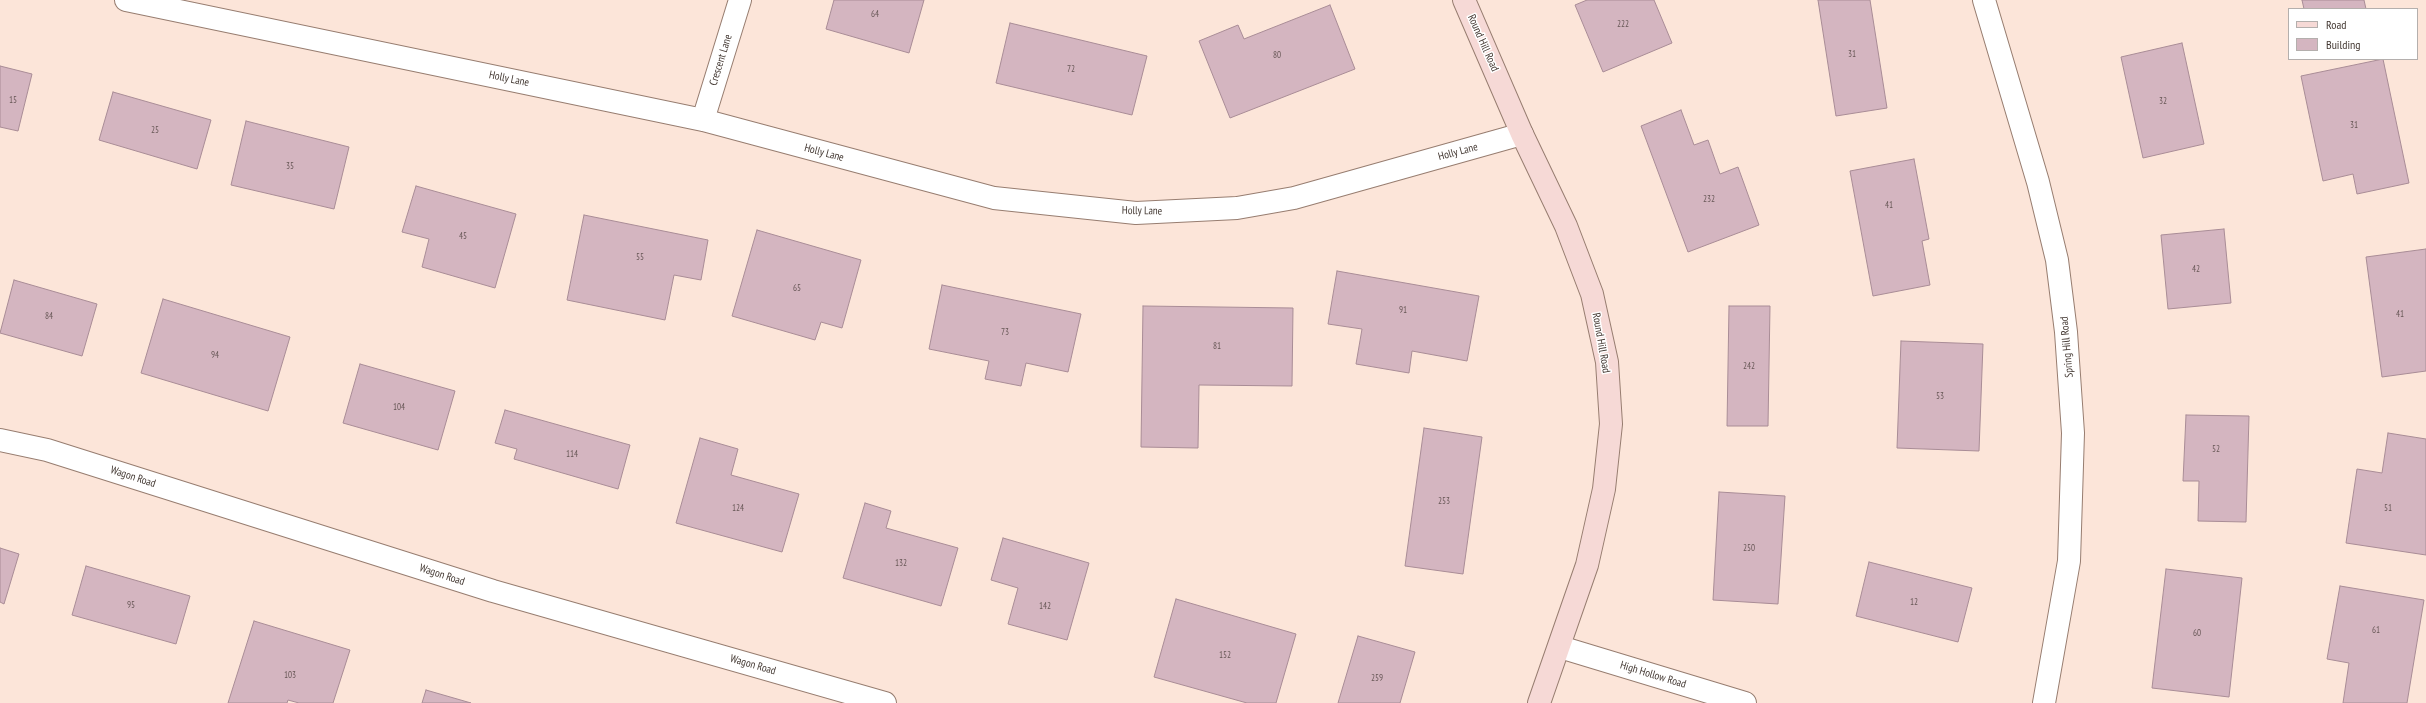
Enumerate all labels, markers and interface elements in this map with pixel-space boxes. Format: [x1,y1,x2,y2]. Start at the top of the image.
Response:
legend [2288,8,2418,60]
house number: 64 [871,9,879,19]
street label: Round Hill Road [1465,13,1501,73]
text: Road [2326,17,2346,32]
house number: 222 [1617,19,1629,29]
street label: Crescent Lane [707,33,735,87]
text: Building [2326,37,2361,52]
house number: 31 [1848,49,1856,59]
house number: 80 [1273,50,1281,60]
house number: 72 [1067,64,1075,74]
street label: Holly Lane [488,68,530,90]
house number: 15 [9,95,17,105]
house number: 32 [2159,96,2167,106]
house number: 31 [2350,120,2358,130]
house number: 25 [151,125,159,135]
street label: Holly Lane [1437,140,1479,164]
street label: Holly Lane [803,141,845,165]
house number: 35 [286,161,294,171]
house number: 232 [1703,194,1715,204]
house number: 41 [1885,200,1893,210]
street label: Holly Lane [1122,204,1162,218]
house number: 45 [459,231,467,241]
house number: 55 [636,252,644,262]
house number: 42 [2192,264,2200,274]
house number: 65 [793,283,801,293]
house number: 91 [1399,305,1407,315]
house number: 41 [2396,309,2404,319]
house number: 84 [45,311,53,321]
street label: Round Hill Road [1589,312,1613,374]
street label: Spring Hill Road [2058,316,2076,378]
house number: 73 [1001,327,1009,337]
house number: 81 [1213,341,1221,351]
house number: 94 [211,350,219,360]
house number: 242 [1743,361,1755,371]
house number: 53 [1936,391,1944,401]
house number: 104 [393,402,405,412]
house number: 52 [2212,444,2220,454]
house number: 114 [566,449,578,459]
street label: Wagon Road [109,463,157,491]
house number: 253 [1438,496,1450,506]
house number: 124 [732,503,744,513]
house number: 51 [2384,503,2392,513]
house number: 250 [1743,543,1755,553]
house number: 132 [895,558,907,568]
street label: Wagon Road [418,561,466,589]
house number: 12 [1910,597,1918,607]
house number: 95 [127,600,135,610]
house number: 142 [1039,601,1051,611]
house number: 61 [2372,625,2380,635]
house number: 60 [2193,628,2201,638]
house number: 152 [1219,650,1231,660]
street label: Wagon Road [729,652,777,678]
street label: High Hollow Road [1618,659,1688,691]
house number: 103 [284,670,296,680]
house number: 259 [1371,673,1383,683]

